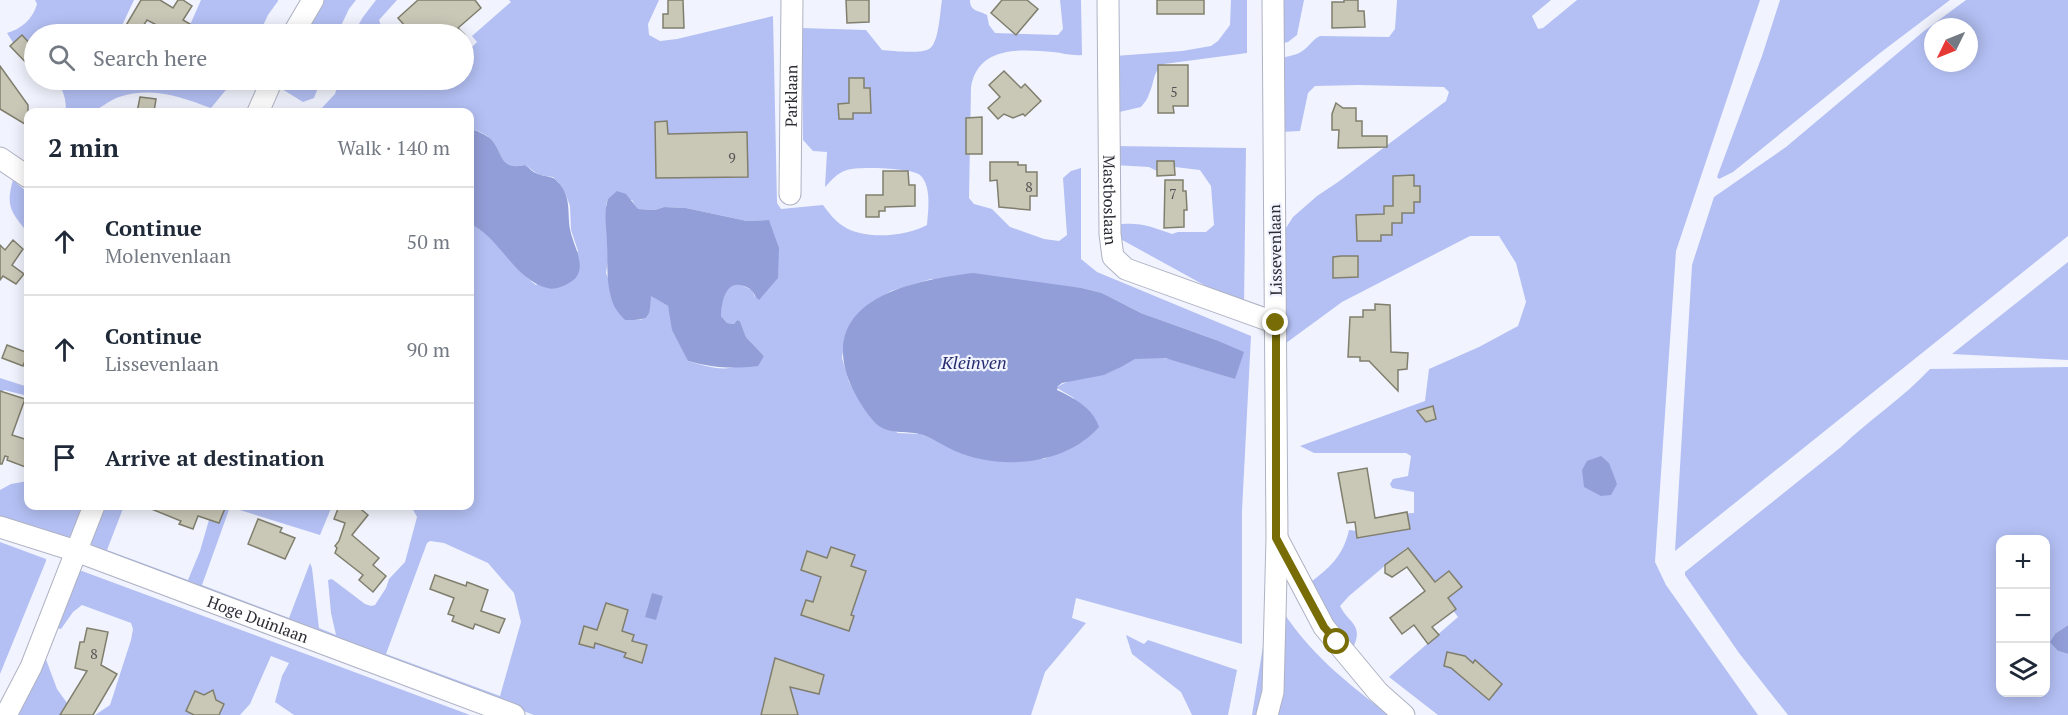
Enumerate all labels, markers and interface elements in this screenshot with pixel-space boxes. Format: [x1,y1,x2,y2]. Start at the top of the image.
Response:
north arrow [1924,18,1978,72]
search box [24,24,474,90]
icon: search [45,41,78,74]
text: Search here [93,43,207,72]
street label: Parklaan [780,64,802,127]
house number: 5 [1170,82,1178,101]
text: 2 min [48,130,119,164]
text: Walk · 140 m [338,134,450,161]
house number: 9 [728,148,736,167]
street label: Mastboslaan [1098,155,1122,247]
house number: 8 [1025,177,1033,196]
house number: 7 [1169,184,1177,203]
street label: Lissevenlaan [1263,204,1287,296]
text: Continue [105,213,202,242]
icon: ahead [48,225,81,258]
text: 50 m [407,228,450,255]
text: Molenvenlaan [105,242,231,269]
route end [1262,309,1288,335]
text: Continue [105,321,202,350]
icon: ahead [48,333,81,366]
text: 90 m [407,336,450,363]
text: Lissevenlaan [105,350,219,377]
water label: Kleinven [940,350,1007,374]
icon: arrive [48,441,81,474]
text: Arrive at destination [105,443,324,472]
map controls [1996,535,2050,697]
button: + [1996,535,2050,589]
button: − [1996,589,2050,643]
street label: Hoge Duinlaan [204,590,312,648]
route start [1323,628,1349,654]
button: layers [1996,643,2050,697]
house number: 8 [90,644,98,663]

